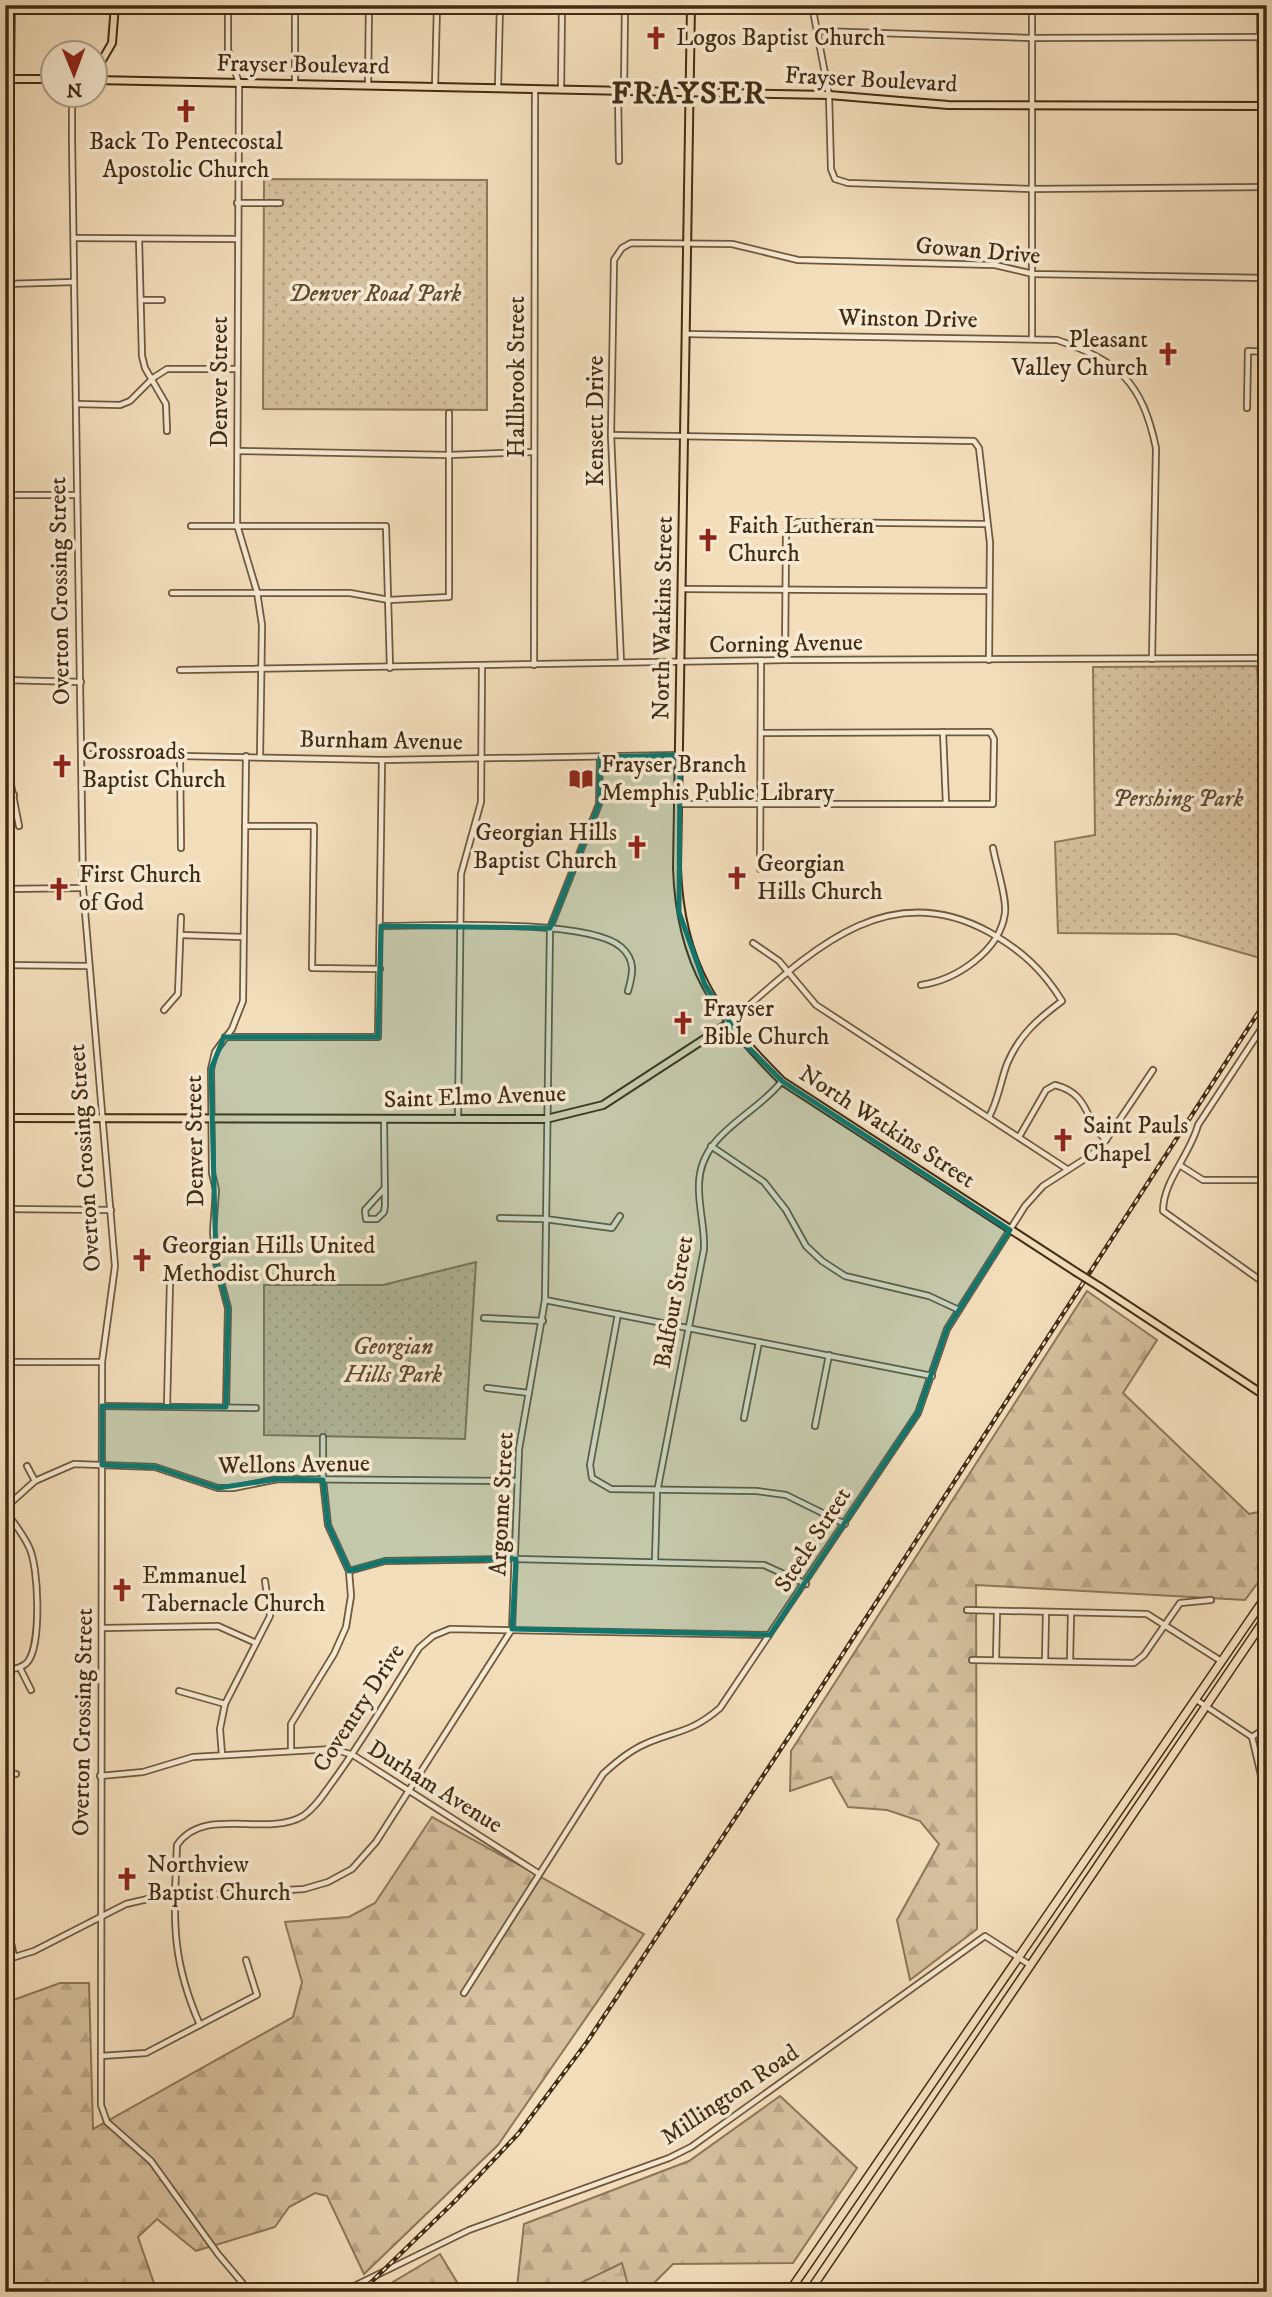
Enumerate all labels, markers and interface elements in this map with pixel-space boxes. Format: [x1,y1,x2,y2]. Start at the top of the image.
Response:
place label: Logos Baptist Church [676,23,886,53]
church icon: Logos Baptist Church [642,24,670,52]
north arrow [38,38,108,108]
street label: Frayser Boulevard [216,48,390,82]
street label: Frayser Boulevard [784,60,958,100]
district label: FRAYSER [611,74,767,114]
text: N [66,78,82,101]
church icon: Back To Pentecostal Apostolic Church [172,97,200,125]
place label: Back To Pentecostal Apostolic Church [89,127,284,185]
street label: Gowan Drive [914,231,1042,271]
park label: Denver Road Park [289,279,461,309]
street label: Hallbrook Street [502,296,532,458]
street label: Winston Drive [837,303,978,335]
street label: Denver Street [205,316,235,448]
place label: Pleasant Valley Church [1011,325,1148,383]
church icon: Pleasant Valley Church [1154,340,1182,368]
street label: Kensett Drive [581,355,611,487]
street label: Overton Crossing Street [43,476,77,705]
place label: Faith Lutheran Church [728,511,875,569]
street label: North Watkins Street [646,515,680,720]
church icon: Faith Lutheran Church [694,526,722,554]
street label: Corning Avenue [709,628,863,660]
street label: Burnham Avenue [299,725,463,757]
place label: Crossroads Baptist Church [82,737,226,795]
place label: Frayser Branch Memphis Public Library [601,750,835,808]
church icon: Crossroads Baptist Church [48,752,76,780]
library icon: Frayser Branch Memphis Public Library [567,765,595,793]
park label: Pershing Park [1113,784,1243,814]
place label: Georgian Hills Baptist Church [473,818,617,876]
church icon: Georgian Hills Baptist Church [623,833,651,861]
place label: Georgian Hills Church [757,849,883,907]
place label: First Church of God [79,860,202,918]
church icon: Georgian Hills Church [723,864,751,892]
church icon: First Church of God [45,875,73,903]
place label: Frayser Bible Church [703,994,830,1052]
church icon: Frayser Bible Church [669,1009,697,1037]
street label: Overton Crossing Street [62,1043,108,1273]
street label: North Watkins Street [793,1059,981,1195]
street label: Denver Street [179,1075,211,1207]
street label: Saint Elmo Avenue [383,1079,567,1115]
place label: Saint Pauls Chapel [1083,1111,1188,1169]
church icon: Saint Pauls Chapel [1049,1126,1077,1154]
place label: Georgian Hills United Methodist Church [162,1231,375,1289]
street label: Balfour Street [648,1233,700,1371]
church icon: Georgian Hills United Methodist Church [128,1246,156,1274]
park label: Georgian Hills Park [343,1332,442,1390]
street label: Argonne Street [483,1431,521,1577]
street label: Wellons Avenue [217,1449,370,1481]
street label: Steele Street [768,1482,858,1598]
place label: Emmanuel Tabernacle Church [142,1561,326,1619]
church icon: Emmanuel Tabernacle Church [108,1576,136,1604]
street label: Overton Crossing Street [66,1607,100,1836]
street label: Coventry Drive [306,1638,412,1778]
street label: Durham Avenue [362,1734,508,1840]
place label: Northview Baptist Church [147,1850,291,1908]
church icon: Northview Baptist Church [113,1865,141,1893]
street label: Millington Road [655,2038,805,2152]

